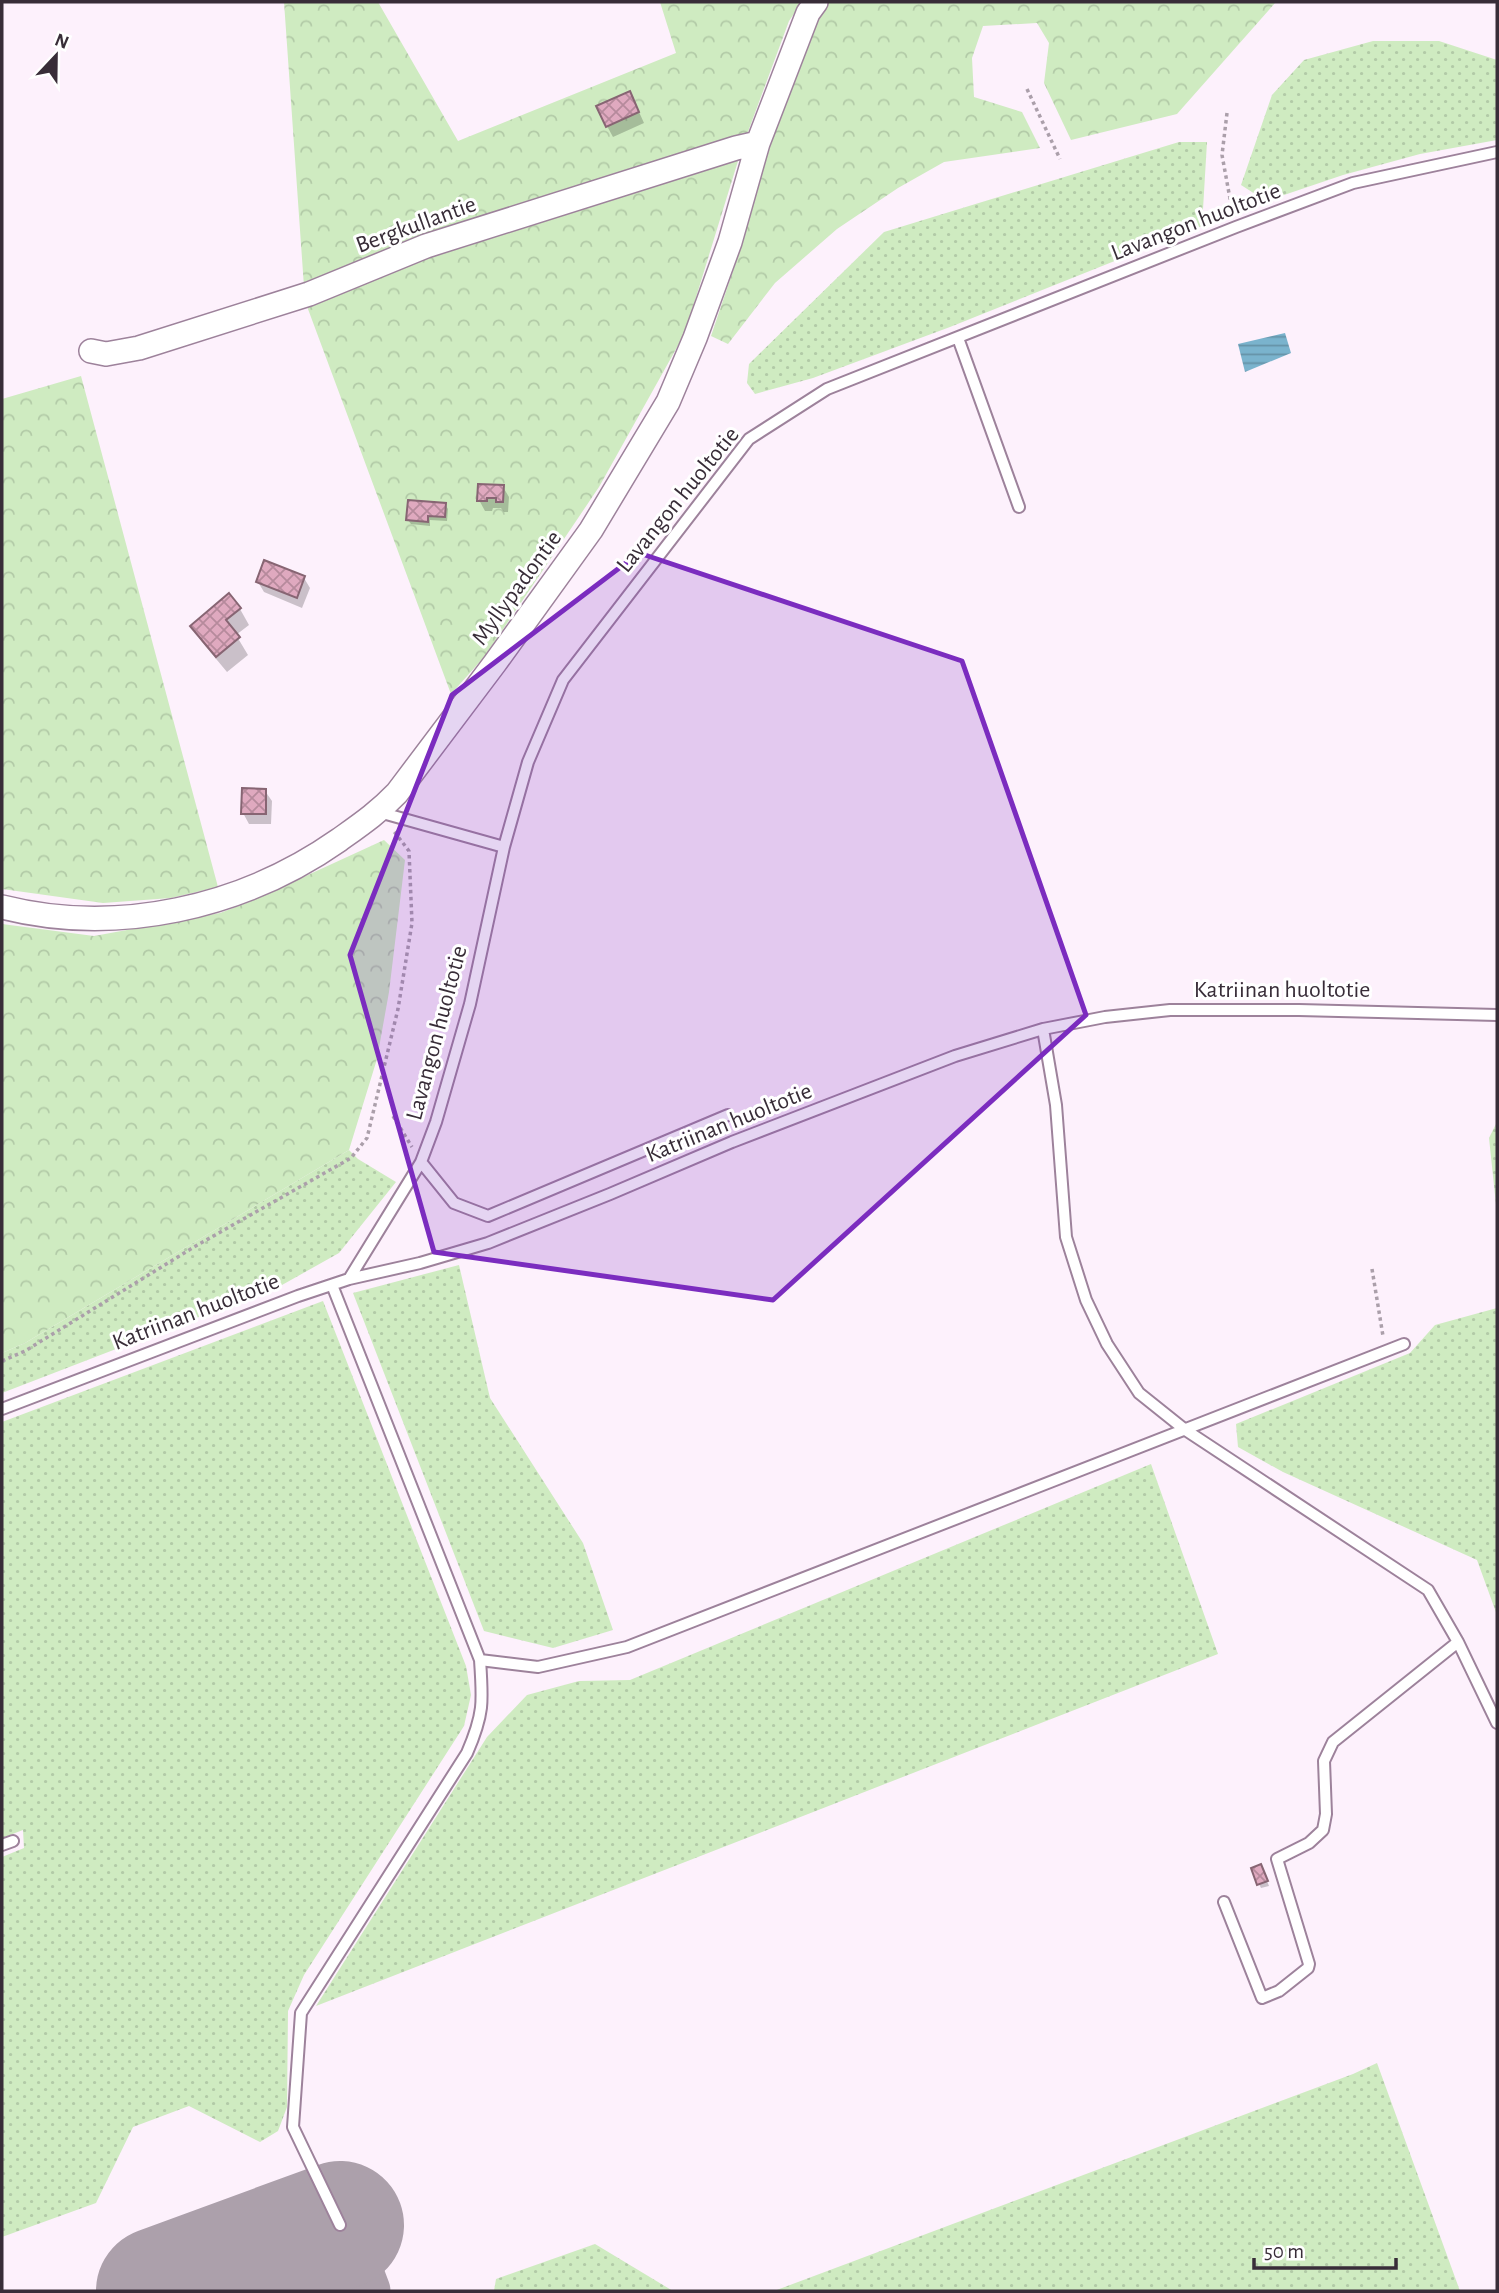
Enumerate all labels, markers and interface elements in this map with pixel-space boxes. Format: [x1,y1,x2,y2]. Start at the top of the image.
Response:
north arrow [21,21,91,91]
text: N [52,30,71,53]
street label: Lavangon huoltotie [1108,179,1284,265]
street label: Bergkullantie [353,192,479,258]
street label: Lavangon huoltotie [612,423,744,577]
street label: Myllypadontie [468,526,566,650]
street label: Lavangon huoltotie [402,943,472,1123]
street label: Katriinan huoltotie [1194,978,1370,1002]
street label: Katriinan huoltotie [643,1079,815,1167]
street label: Katriinan huoltotie [109,1269,283,1355]
scale bar [1254,2226,1396,2270]
text: 50 m [1264,2241,1304,2262]

